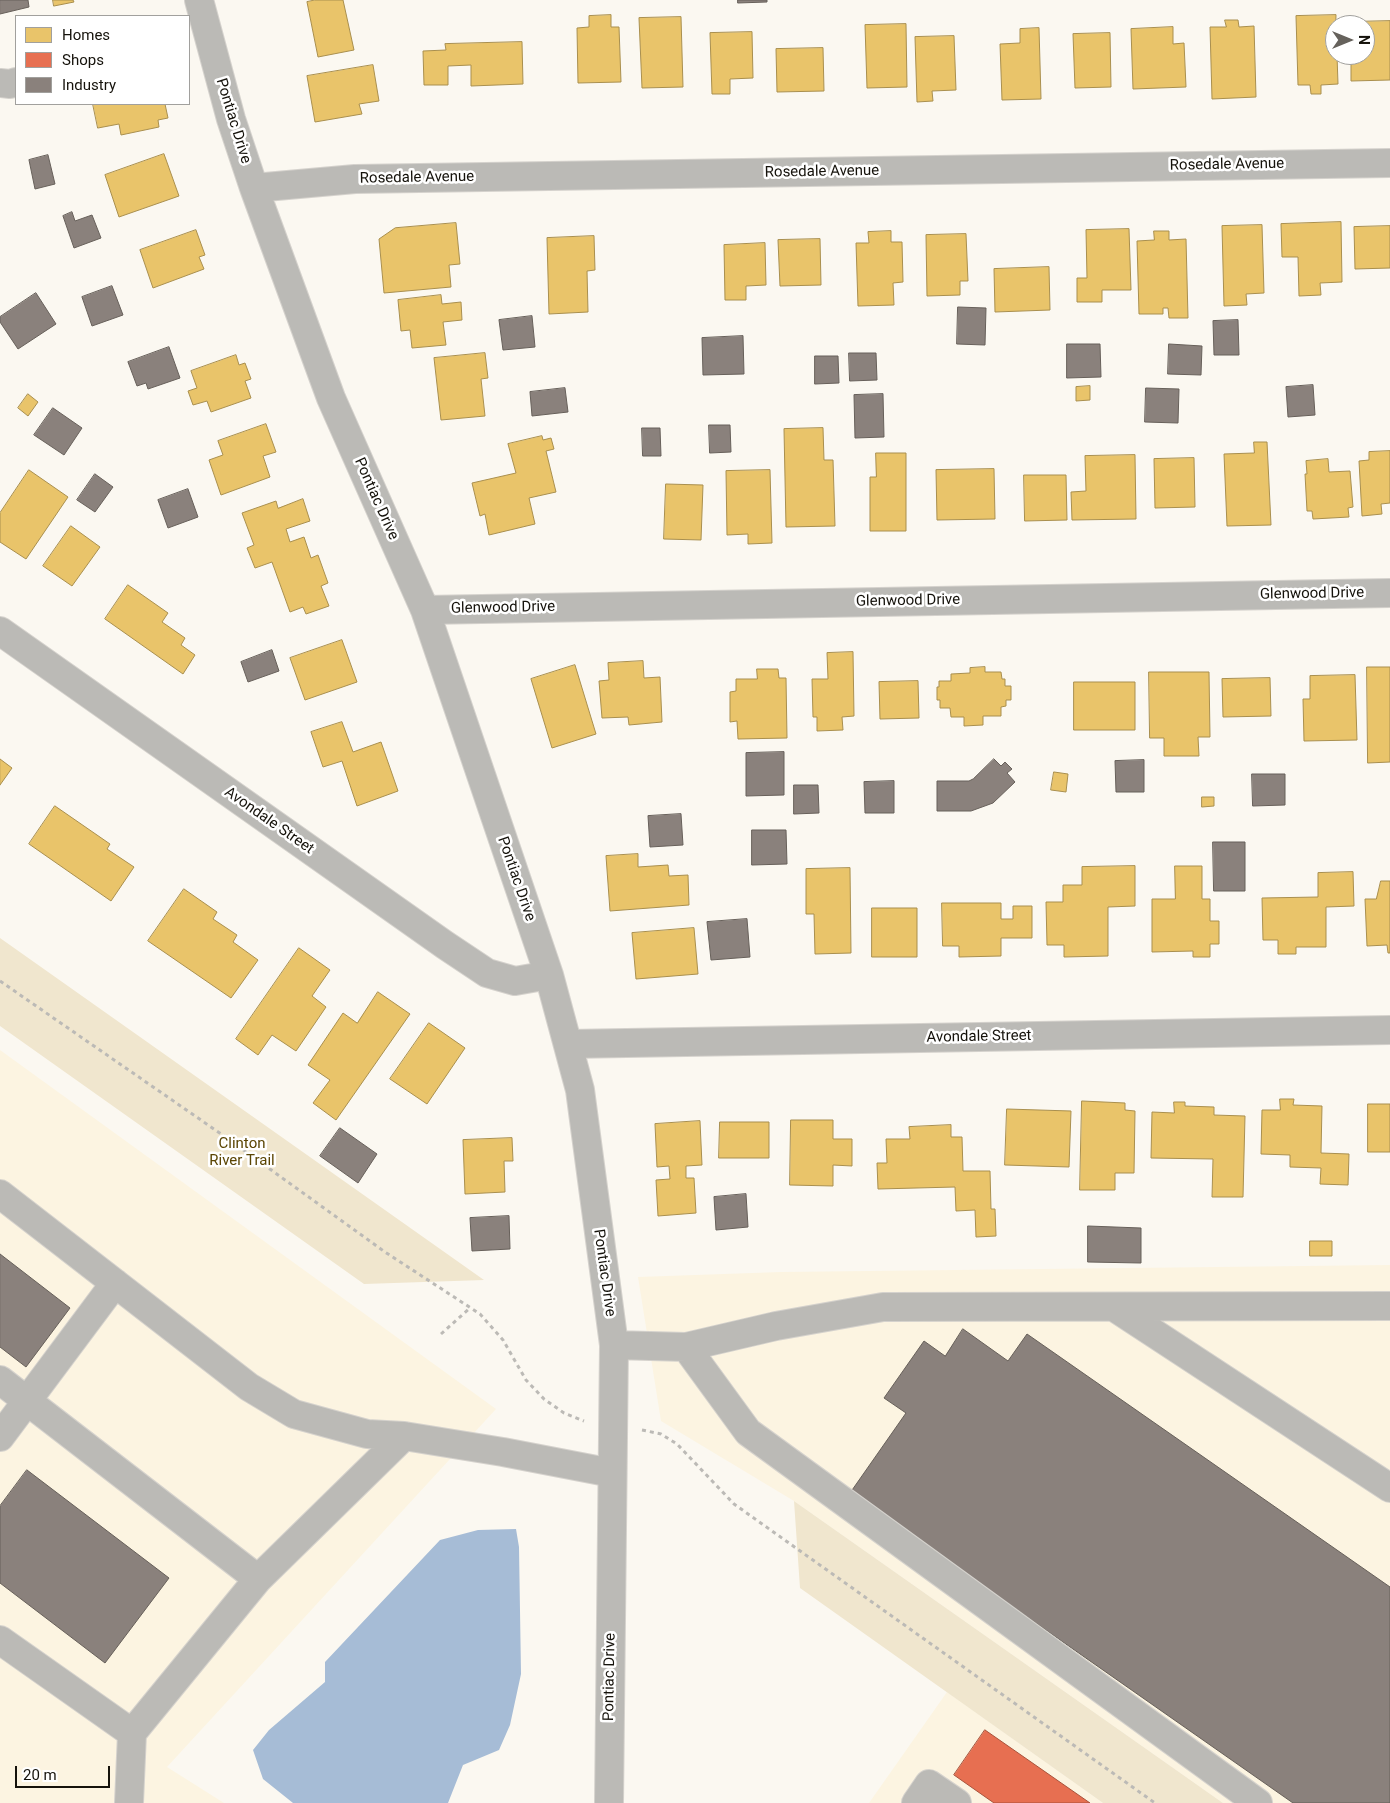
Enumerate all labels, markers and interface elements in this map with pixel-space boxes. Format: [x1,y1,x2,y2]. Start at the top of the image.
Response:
legend [15,15,190,105]
north arrow [1325,15,1375,65]
text: Homes [62,26,110,44]
text: N [1356,35,1372,45]
text: Shops [62,51,104,69]
text: Industry [62,76,116,94]
street label: Pontiac Drive [212,76,254,166]
street label: Rosedale Avenue [1170,155,1284,175]
street label: Rosedale Avenue [765,162,879,182]
street label: Rosedale Avenue [360,168,474,188]
street label: Pontiac Drive [350,455,402,543]
street label: Glenwood Drive [1260,584,1364,604]
street label: Glenwood Drive [856,591,960,611]
street label: Glenwood Drive [451,598,555,618]
street label: Avondale Street [221,784,317,858]
street label: Pontiac Drive [493,834,539,924]
street label: Avondale Street [926,1027,1032,1047]
park label: Clinton River Trail [209,1135,275,1170]
street label: Pontiac Drive [589,1228,619,1318]
street label: Pontiac Drive [600,1633,620,1721]
scale bar [18,1756,112,1788]
text: 20 m [23,1766,57,1784]

